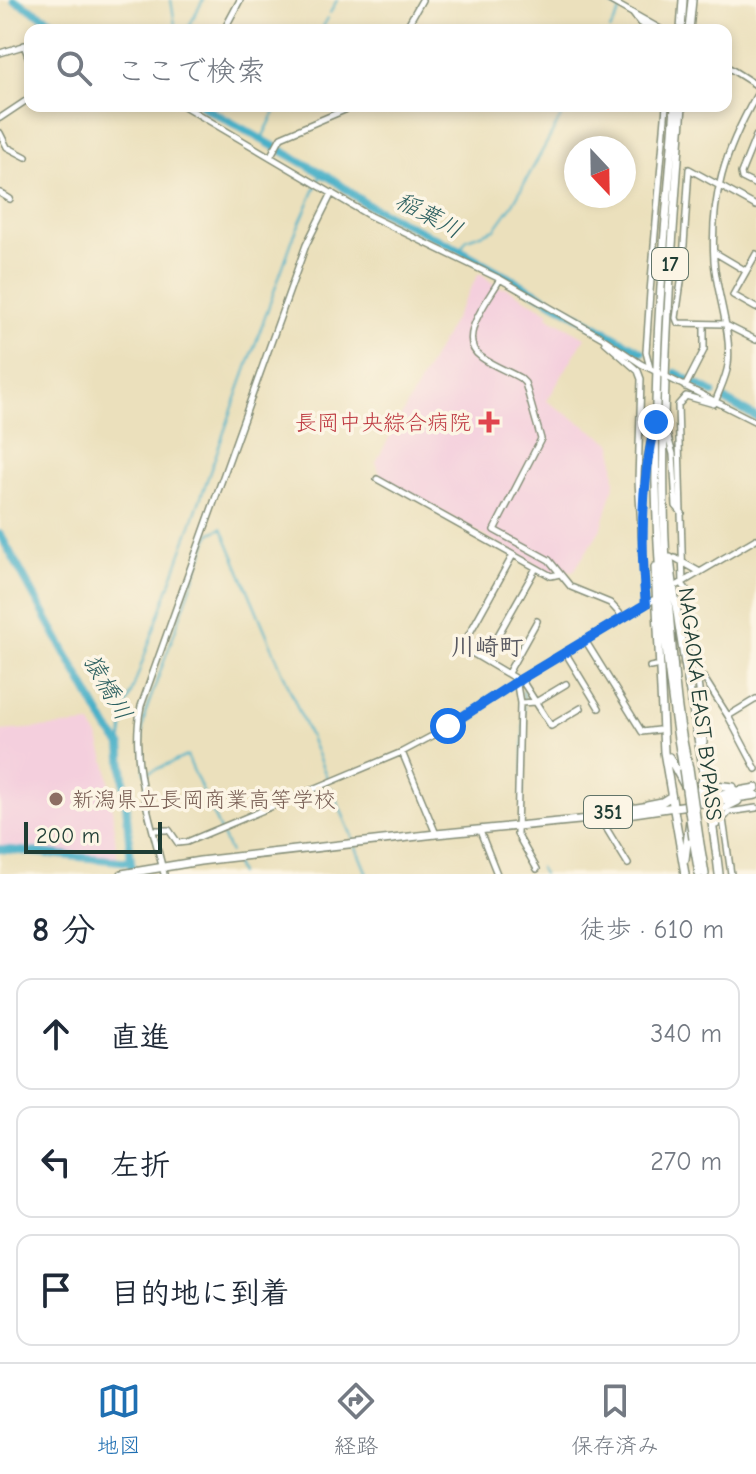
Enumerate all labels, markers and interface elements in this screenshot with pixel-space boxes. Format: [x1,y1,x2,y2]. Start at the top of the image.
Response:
search box [24,24,732,112]
icon: search [52,46,96,90]
text: ここで検索 [116,54,266,89]
north arrow [564,136,636,208]
water label: 稲葉川 [391,186,467,244]
road number: 17 [652,248,688,280]
route end [638,404,674,440]
place label: 長岡中央綜合病院 [295,410,471,436]
marker: 長岡中央綜合病院 [478,411,500,433]
street label: NAGAOKA EAST BYPASS [673,586,727,822]
district label: 川崎町 [451,633,523,661]
water label: 猿橋川 [78,649,138,725]
route start [430,708,466,744]
place label: 新潟県立長岡商業高等学校 [72,787,336,813]
marker: 新潟県立長岡商業高等学校 [47,790,65,808]
road number: 351 [584,796,632,828]
scale bar [24,818,162,854]
text: 200 m [36,823,100,849]
text: 8 分 [32,910,96,950]
text: 徒歩 · 610 m [580,915,724,945]
icon: ahead [34,1012,78,1056]
text: 340 m [650,1019,722,1049]
text: 直進 [110,1020,170,1055]
icon: left [34,1140,78,1184]
text: 270 m [650,1147,722,1177]
text: 左折 [110,1148,170,1183]
icon: arrive [34,1268,78,1312]
text: 目的地に到着 [110,1276,290,1311]
tab: 地図 [97,1379,141,1459]
tab: 経路 [334,1379,378,1459]
tab: 保存済み [571,1379,659,1459]

